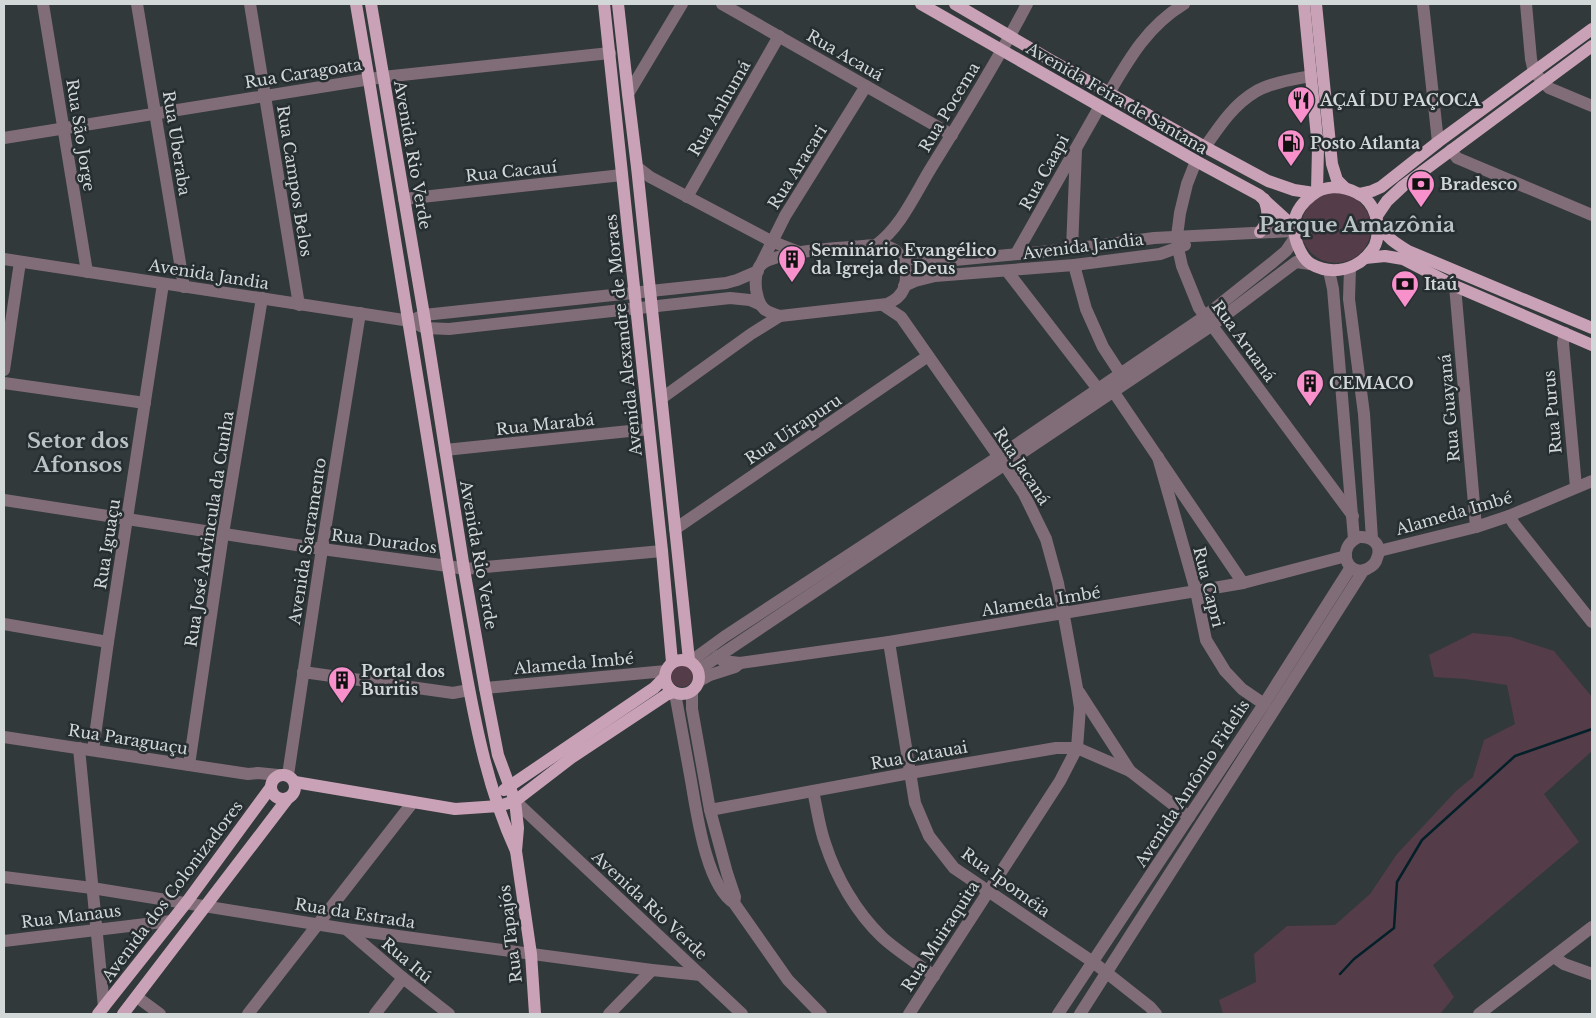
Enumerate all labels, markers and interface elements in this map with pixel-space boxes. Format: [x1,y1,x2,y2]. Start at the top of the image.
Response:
street label: Rua Acauá [803,25,887,85]
street label: Avenida Feira de Santana [1022,37,1211,158]
street label: Rua Caragoata [243,54,363,92]
street label: Rua Anhumá [684,57,755,159]
street label: Rua Pocema [914,58,984,156]
street label: Rua São Jorge [62,77,100,193]
street label: Avenida Rio Verde [390,78,436,231]
restaurant icon: AÇAÍ DU PAÇOCA [1286,85,1316,124]
street label: Rua Uberaba [159,89,195,197]
place label: AÇAÍ DU PAÇOCA [1319,90,1481,110]
street label: Rua Campos Belos [273,104,317,258]
street label: Rua Aracari [763,121,831,213]
fuel station icon: Posto Atlanta [1276,128,1306,167]
street label: Rua Caapi [1015,130,1073,213]
place label: Posto Atlanta [1310,133,1420,153]
street label: Rua Cacauí [464,156,558,186]
bank icon: Bradesco [1406,169,1436,208]
place label: Bradesco [1440,174,1517,194]
district label: Parque Amazônia [1259,212,1455,238]
street label: Avenida Alexandre de Moraes [600,213,646,458]
street label: Avenida Jandia [1021,229,1145,263]
place label: Seminário Evangélico da Igreja de Deus [811,240,997,278]
building icon: Seminário Evangélico da Igreja de Deus [777,244,807,283]
street label: Avenida Jandia [147,254,271,293]
bank icon: Itaú [1390,269,1420,308]
place label: Itaú [1424,274,1458,294]
street label: Rua Aruaná [1208,297,1280,386]
street label: Rua Guayaná [1434,353,1464,463]
building icon: CEMACO [1295,368,1325,407]
street label: Rua Purus [1538,369,1566,455]
place label: CEMACO [1329,373,1414,393]
street label: Rua Uirapuru [741,389,845,469]
street label: Rua José Advincula da Cunha [180,409,238,648]
street label: Rua Marabá [495,409,595,439]
street label: Rua Jacaná [989,423,1055,509]
district label: Setor dos Afonsos [27,428,129,478]
street label: Avenida Sacramento [284,456,330,627]
street label: Avenida Rio Verde [456,478,502,631]
street label: Alameda Imbé [1392,487,1515,539]
street label: Rua Iguaçu [90,497,124,591]
street label: Rua Durados [330,525,438,557]
street label: Rua Capri [1189,545,1229,630]
street label: Alameda Imbé [979,582,1102,620]
street label: Alameda Imbé [512,648,635,678]
place label: Portal dos Buritis [361,661,445,699]
building icon: Portal dos Buritis [327,665,357,704]
street label: Avenida Antônio Fidelis [1130,696,1254,871]
street label: Rua Paraguaçu [67,720,190,758]
street label: Rua Catauai [869,737,970,773]
street label: Avenida dos Colonizadores [97,796,247,986]
street label: Rua Ipoméia [958,843,1054,921]
street label: Avenida Rio Verde [587,846,712,964]
street label: Rua Muiraquita [897,877,983,995]
street label: Rua Tapajós [494,884,526,984]
street label: Rua da Estrada [293,894,417,932]
street label: Rua Manaus [20,900,122,932]
street label: Rua Itú [378,933,437,987]

